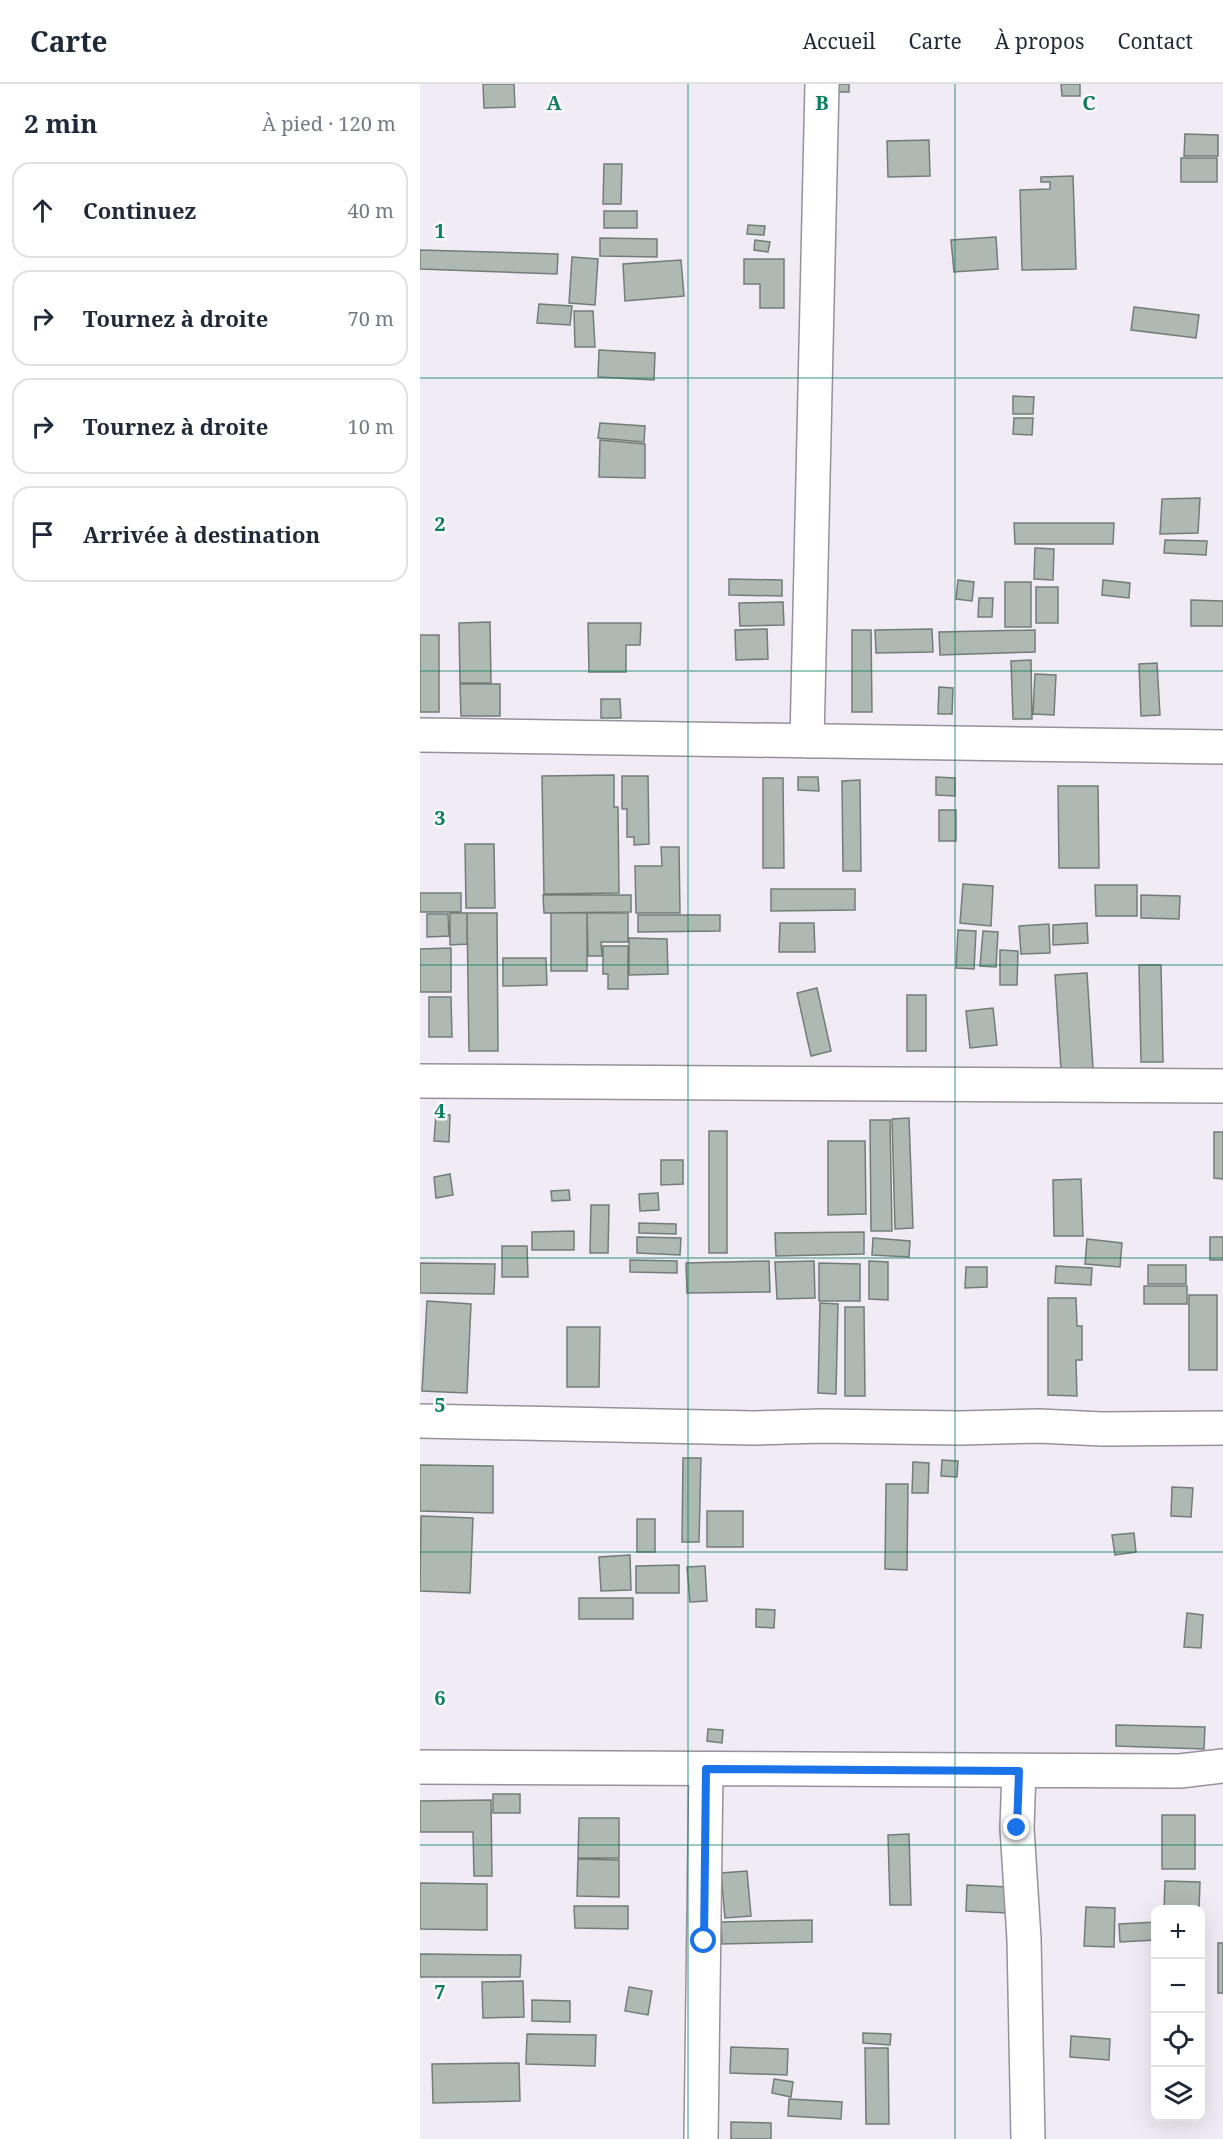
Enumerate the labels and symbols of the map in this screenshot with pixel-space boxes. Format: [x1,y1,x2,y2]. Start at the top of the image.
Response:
text: A [546,89,562,116]
text: B [815,89,829,116]
text: C [1082,89,1096,116]
text: 1 [434,217,446,244]
text: 2 [434,510,446,537]
text: 3 [434,804,446,831]
text: 4 [434,1097,446,1124]
text: 5 [434,1391,446,1418]
text: 6 [434,1684,446,1711]
route end [1003,1814,1029,1840]
route start [690,1927,716,1953]
text: 7 [434,1978,446,2005]

